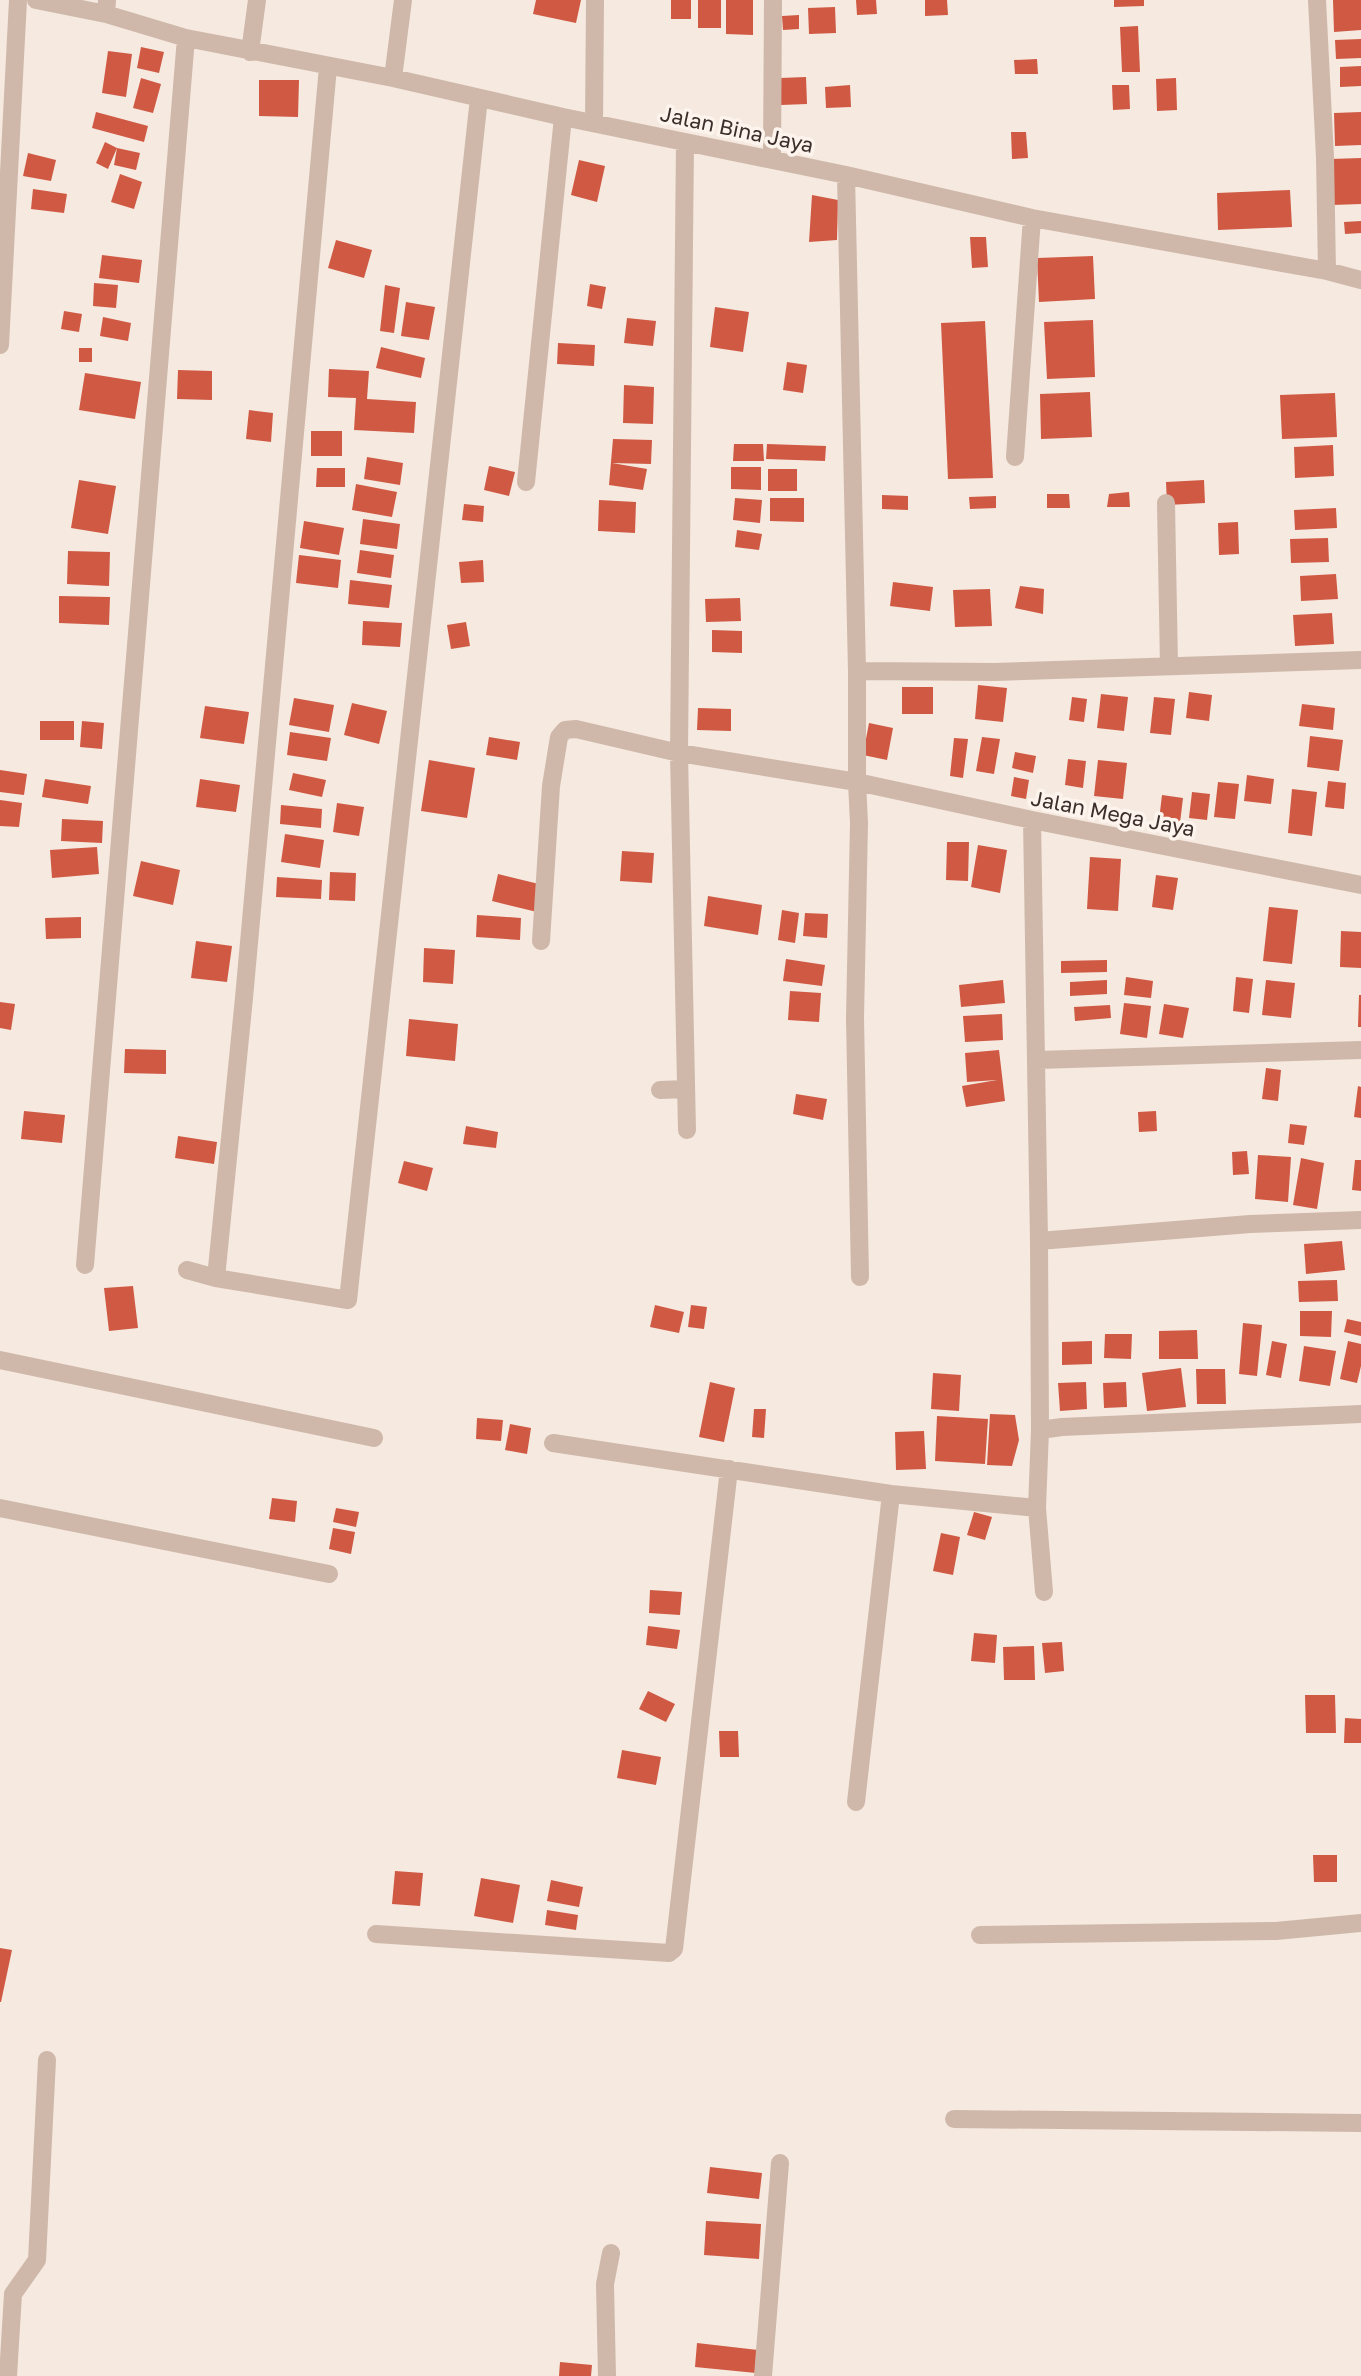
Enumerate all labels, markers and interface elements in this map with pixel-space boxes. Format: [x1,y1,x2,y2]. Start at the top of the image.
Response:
street label: Jalan Bina Jaya [658,100,816,158]
street label: Jalan Mega Jaya [1029,784,1197,842]

